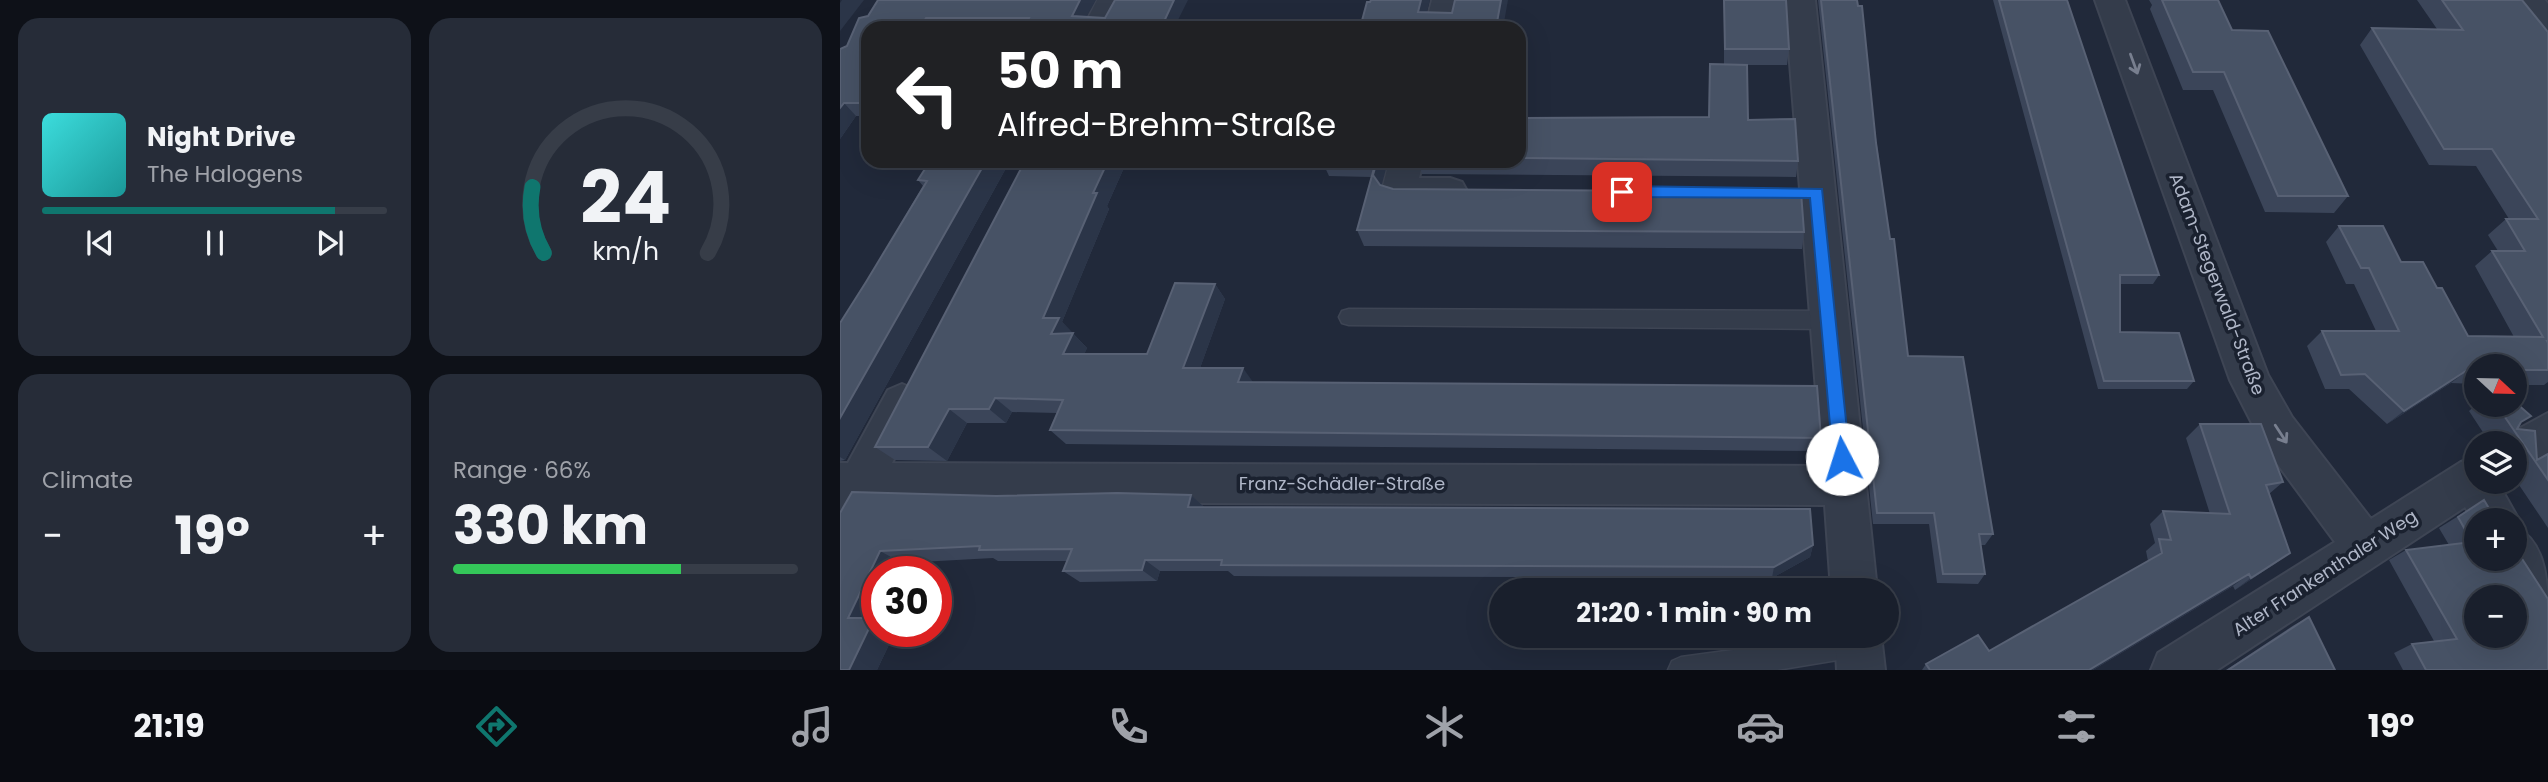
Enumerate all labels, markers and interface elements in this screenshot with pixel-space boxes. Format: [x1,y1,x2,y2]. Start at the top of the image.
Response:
text: 50 m [997,37,1123,105]
icon: left [882,49,973,140]
one-way arrow [2128,53,2141,75]
text: Alfred-Brehm-Straße [997,102,1336,147]
text: Night Drive [147,119,295,155]
text: 24 [580,148,671,249]
text: The Halogens [147,158,303,190]
pin [1592,162,1652,222]
street label: Adam-Stegerwald-Straße [2163,169,2271,399]
icon: arrive [1603,173,1641,211]
icon: previous [81,224,119,262]
icon: pause [196,224,234,262]
icon: next [311,224,349,262]
text: km/h [592,234,659,269]
north arrow [2464,354,2527,416]
map controls [2464,354,2527,648]
position arrow [1805,422,1879,496]
one-way arrow [2273,424,2288,443]
button: layers [2464,431,2527,494]
text: Range · 66% [453,454,591,486]
text: Climate [42,464,133,496]
street label: Franz-Schädler-Straße [1239,471,1445,496]
text: 330 km [453,489,648,562]
text: 19° [174,499,250,572]
street label: Alter Frankenthaler Weg [2228,503,2422,642]
button: + [2464,508,2527,571]
text: − [42,509,63,562]
text: + [361,509,387,562]
speed limit sign: 30 [861,556,952,647]
button: − [2464,585,2527,648]
text: 21:20 · 1 min · 90 m [1576,595,1812,631]
icon: directions [472,702,521,751]
icon: music [788,702,837,751]
icon: phone [1104,702,1153,751]
icon: climate [1420,702,1469,751]
icon: car [1736,702,1785,751]
icon: filters [2052,702,2101,751]
text: 21:19 [134,703,205,748]
text: 19° [2368,703,2414,748]

